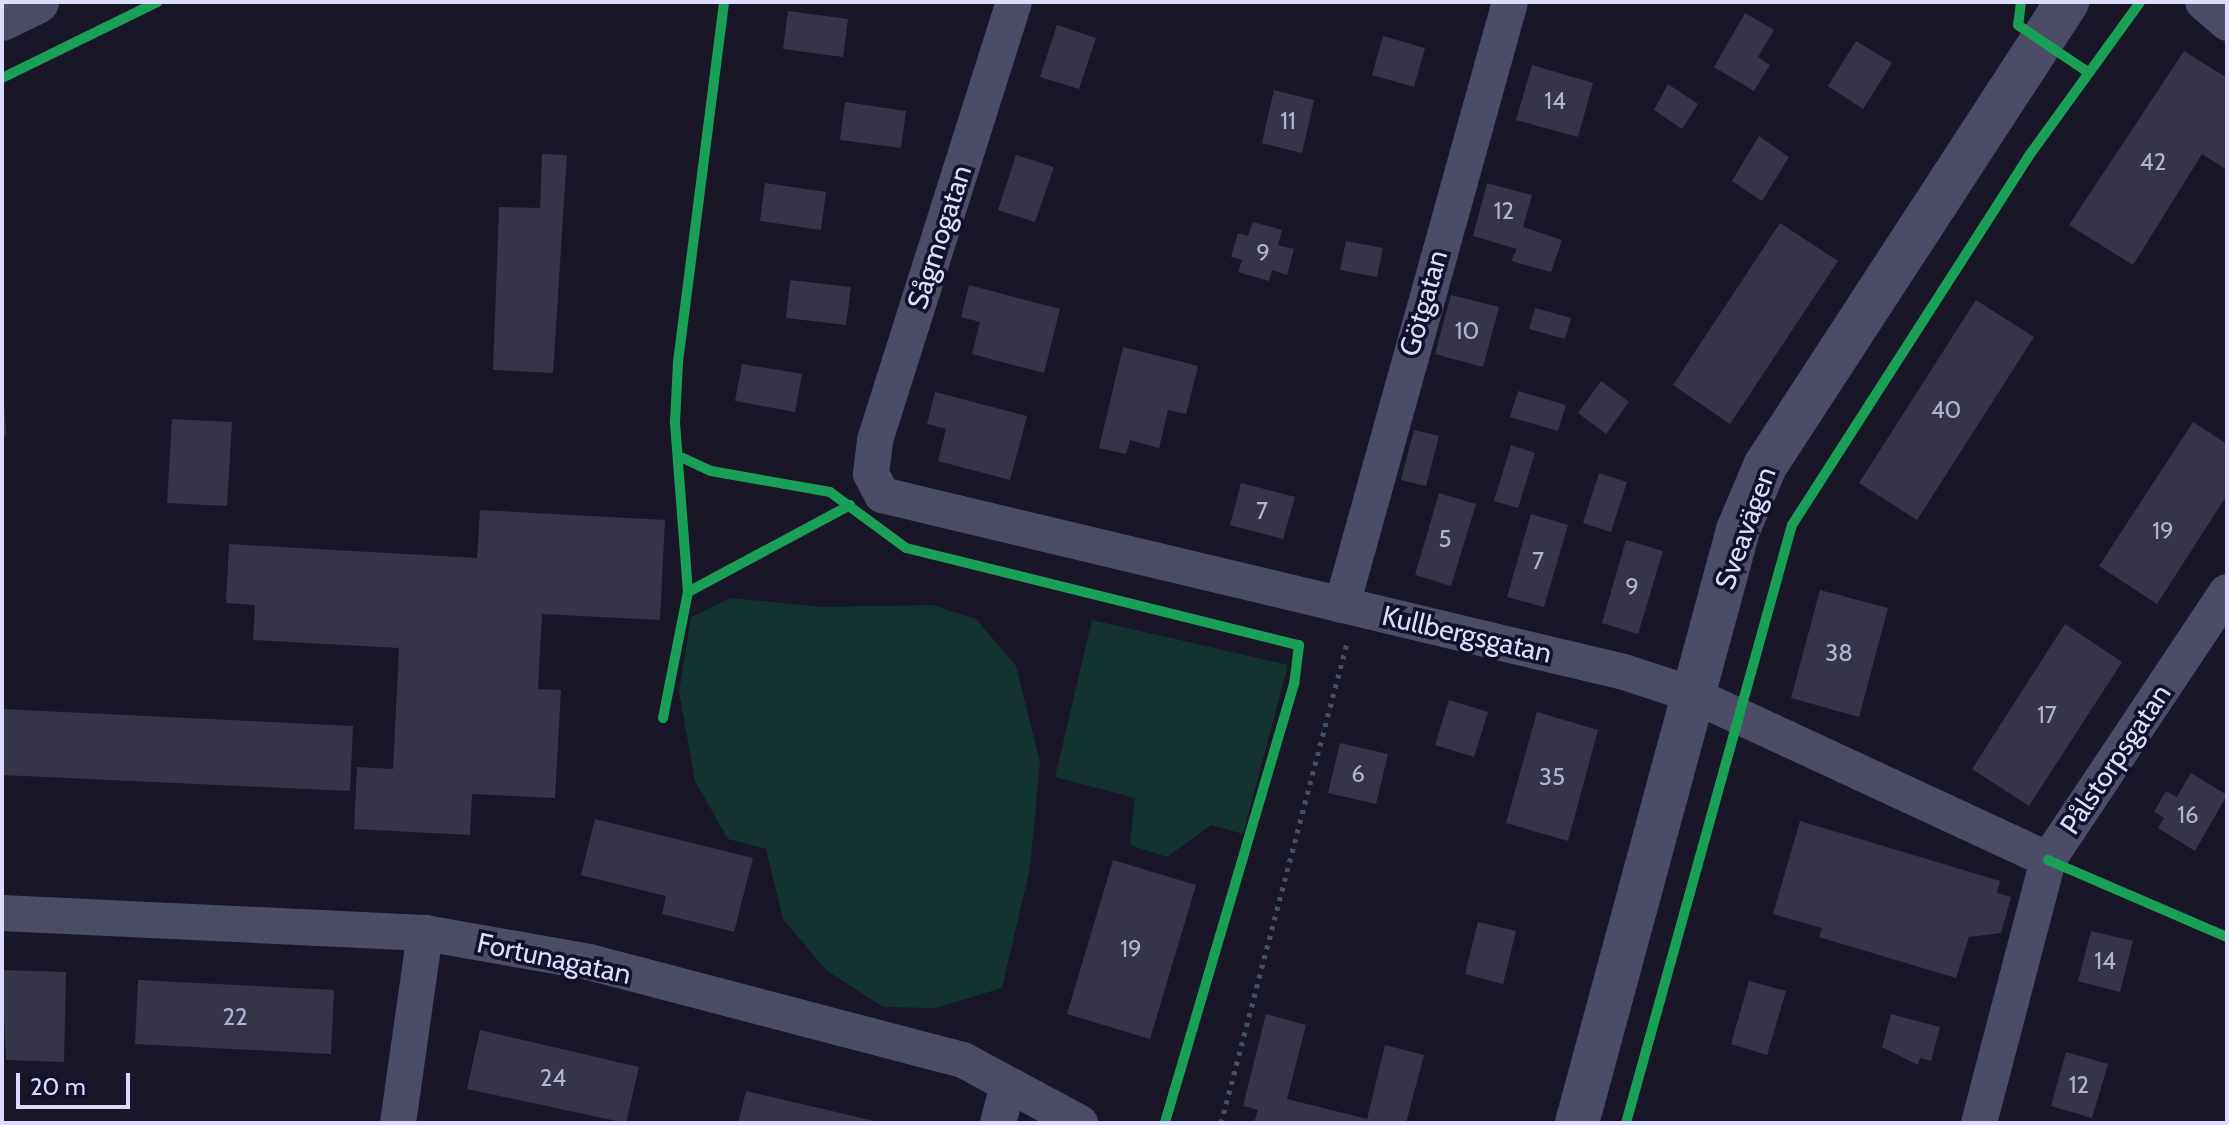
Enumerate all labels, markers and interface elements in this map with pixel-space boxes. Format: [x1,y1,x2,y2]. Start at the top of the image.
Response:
house number: 14 [1544,87,1566,115]
house number: 11 [1280,107,1296,135]
house number: 42 [2140,148,2166,176]
street label: Sågmogatan [900,161,978,313]
house number: 12 [1494,197,1514,225]
house number: 9 [1256,239,1270,267]
street label: Götgatan [1392,246,1454,360]
house number: 10 [1455,317,1479,345]
house number: 40 [1931,396,1961,424]
street label: Sveavägen [1707,462,1783,594]
house number: 7 [1256,497,1268,525]
house number: 19 [2152,517,2174,545]
house number: 5 [1439,525,1451,553]
house number: 7 [1532,547,1544,575]
house number: 9 [1625,573,1639,601]
street label: Kullbergsgatan [1379,598,1555,670]
house number: 38 [1825,639,1853,667]
street label: Pålstorpsgatan [2053,678,2177,840]
house number: 17 [2037,701,2057,729]
house number: 6 [1351,760,1365,788]
house number: 35 [1539,763,1565,791]
house number: 16 [2177,801,2199,829]
street label: Fortunagatan [474,925,634,991]
house number: 19 [1120,935,1142,963]
house number: 14 [2094,947,2116,975]
house number: 22 [222,1003,248,1031]
scale bar [20,1057,134,1107]
house number: 24 [540,1064,566,1092]
house number: 12 [2069,1071,2089,1099]
text: 20 m [30,1072,86,1101]

